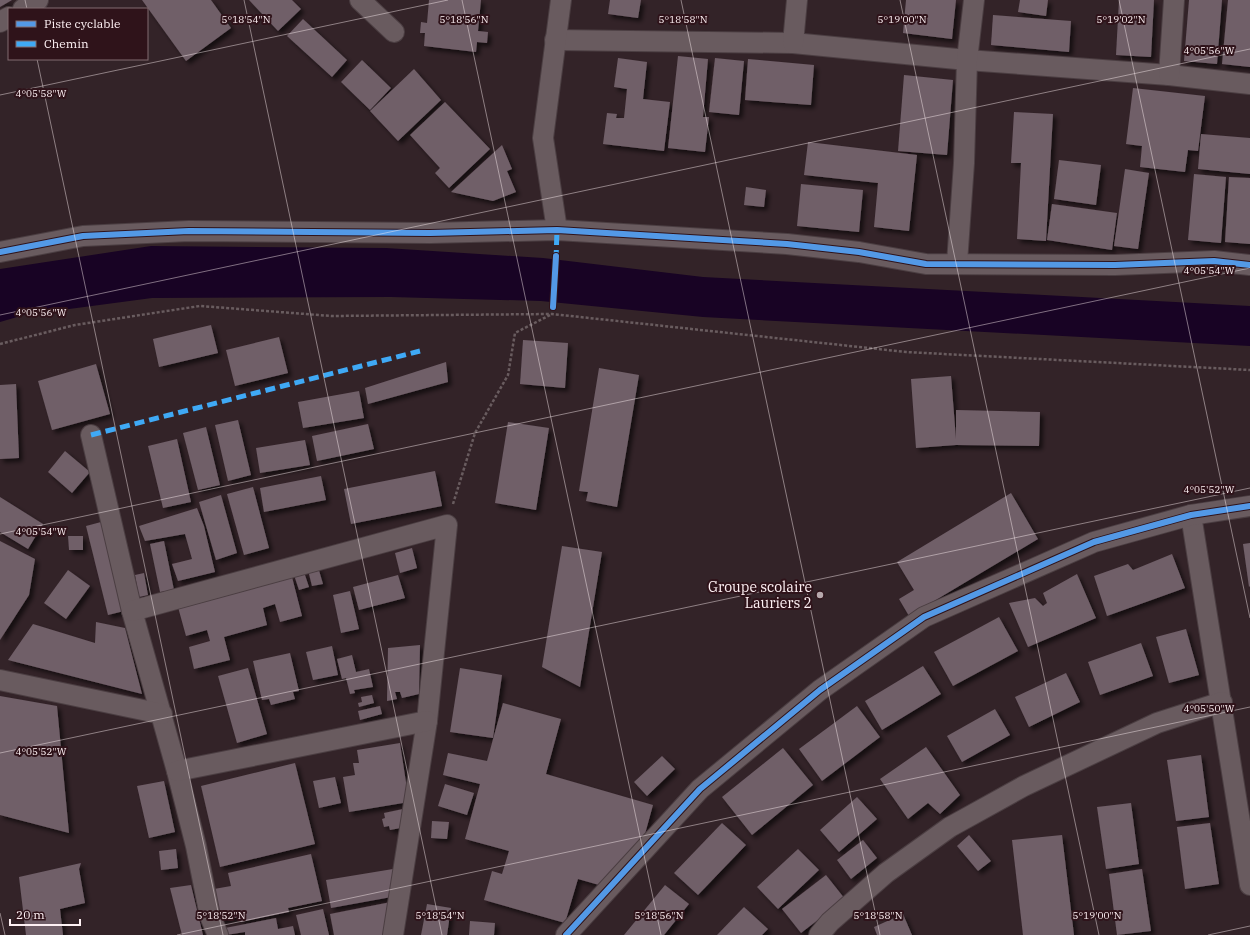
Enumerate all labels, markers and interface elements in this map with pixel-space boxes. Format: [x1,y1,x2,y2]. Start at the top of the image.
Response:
legend [8,8,148,60]
text: 5°18'54"N [222,13,271,26]
text: 5°18'56"N [440,13,489,26]
text: 5°18'58"N [659,13,708,26]
text: 5°19'00"N [878,13,927,26]
text: 5°19'02"N [1097,13,1146,26]
text: Piste cyclable [44,16,120,31]
text: Chemin [44,36,89,51]
text: 4°05'56"W [1183,44,1235,57]
text: 4°05'58"W [15,87,67,100]
text: 4°05'54"W [1183,264,1235,277]
text: 4°05'56"W [15,306,67,319]
text: 4°05'52"W [1183,483,1235,496]
text: 4°05'54"W [15,525,67,538]
place label: Groupe scolaire Lauriers 2 [708,578,812,612]
marker: Groupe scolaire Lauriers 2 [815,590,825,600]
text: 4°05'50"W [1183,702,1235,715]
text: 4°05'52"W [15,745,67,758]
scale bar [10,901,80,927]
text: 20 m [16,907,45,922]
text: 5°18'52"N [197,909,246,922]
text: 5°18'54"N [416,909,465,922]
text: 5°18'56"N [635,909,684,922]
text: 5°18'58"N [854,909,903,922]
text: 5°19'00"N [1073,909,1122,922]

